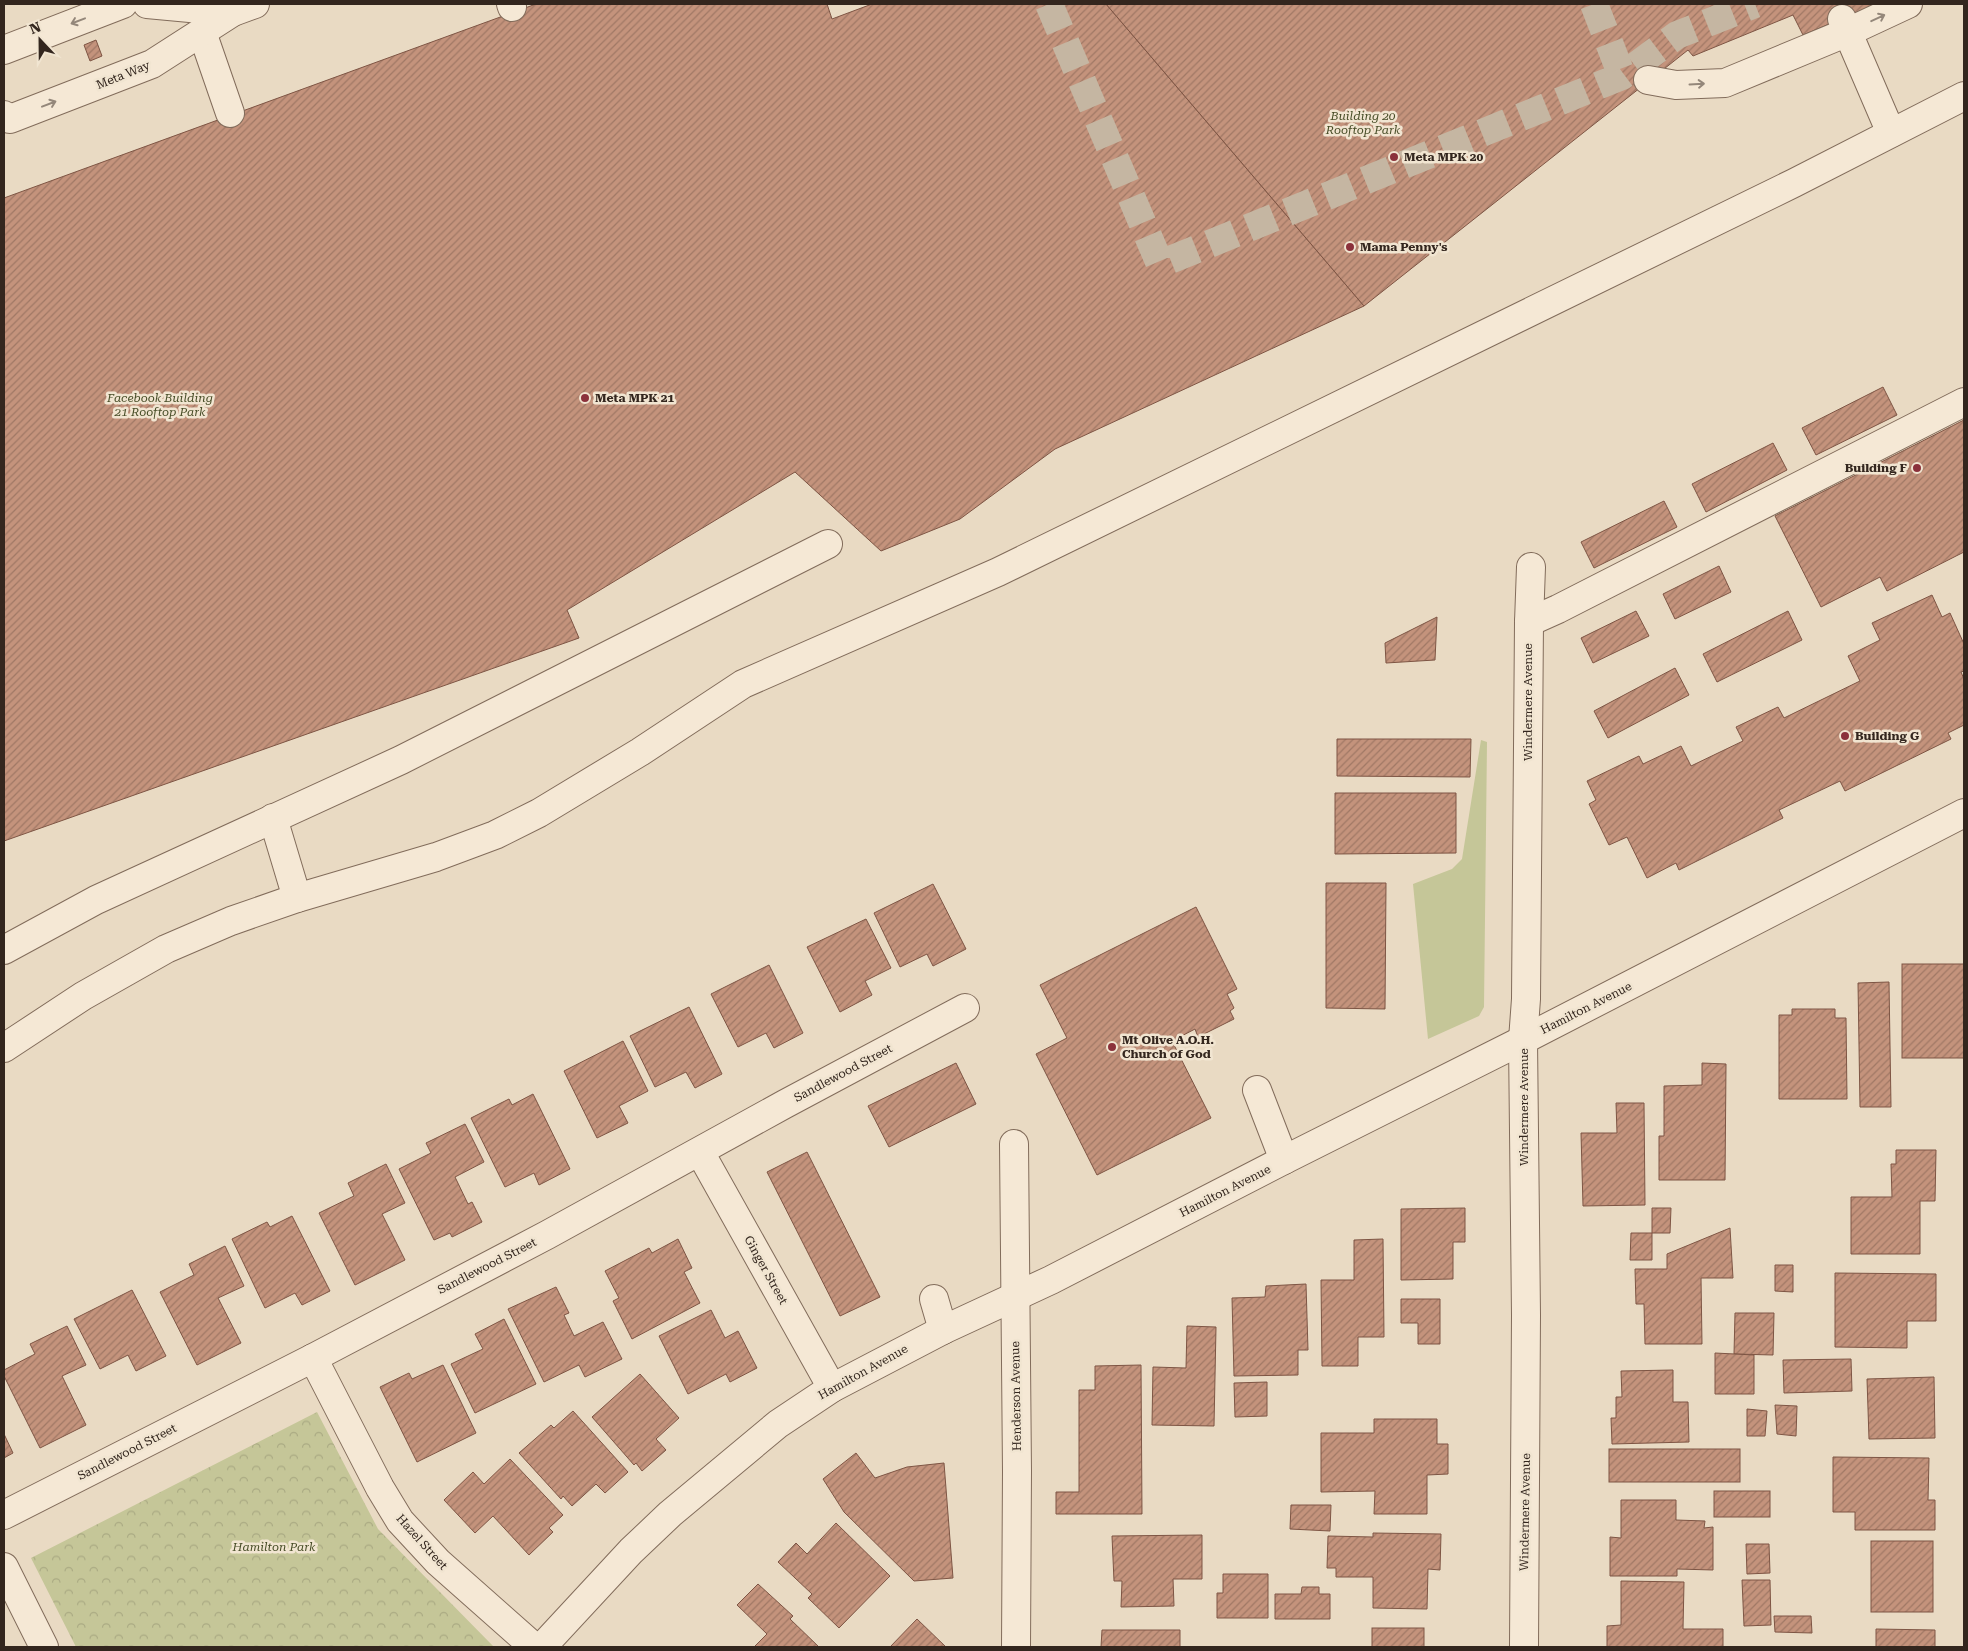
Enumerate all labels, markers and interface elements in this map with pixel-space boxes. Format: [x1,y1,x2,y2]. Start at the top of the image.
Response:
one-way arrow [1871,13,1886,23]
north arrow [15,15,65,65]
one-way arrow [71,17,86,27]
text: N [27,18,43,37]
street label: Meta Way [94,58,153,92]
one-way arrow [1688,79,1705,89]
one-way arrow [41,98,56,108]
park label: Building 20 Rooftop Park [1325,109,1401,137]
place label: Meta MPK 20 [1404,150,1484,164]
marker: Meta MPK 20 [1388,151,1400,163]
place label: Mama Penny's [1360,240,1447,254]
marker: Mama Penny's [1344,241,1356,253]
park label: Facebook Building 21 Rooftop Park [106,391,213,419]
place label: Meta MPK 21 [595,391,675,405]
marker: Meta MPK 21 [579,392,591,404]
place label: Building F [1845,461,1908,475]
marker: Building F [1911,462,1923,474]
street label: Windermere Avenue [1521,643,1535,761]
place label: Building G [1855,729,1920,743]
marker: Building G [1839,730,1851,742]
street label: Hamilton Avenue [1538,979,1634,1037]
place label: Mt Olive A.O.H. Church of God [1122,1033,1214,1061]
street label: Sandlewood Street [791,1041,895,1105]
marker: Mt Olive A.O.H. Church of God [1106,1041,1118,1053]
street label: Windermere Avenue [1517,1048,1531,1166]
street label: Hamilton Avenue [1177,1162,1273,1220]
street label: Ginger Street [741,1233,791,1307]
street label: Sandlewood Street [435,1235,539,1297]
street label: Henderson Avenue [1008,1340,1024,1451]
street label: Hamilton Avenue [816,1341,911,1402]
street label: Sandlewood Street [75,1421,179,1483]
street label: Windermere Avenue [1517,1453,1533,1571]
street label: Hazel Street [393,1511,451,1573]
park label: Hamilton Park [232,1540,316,1554]

